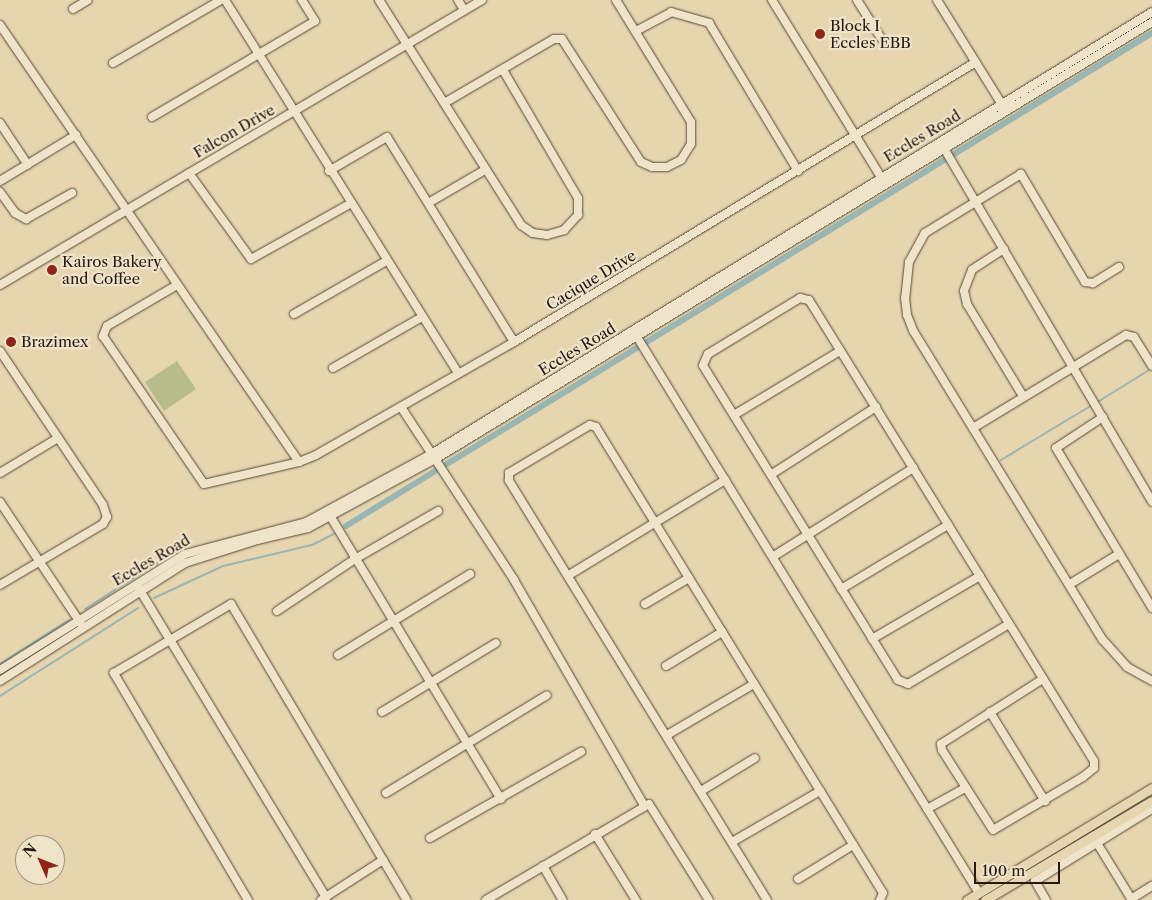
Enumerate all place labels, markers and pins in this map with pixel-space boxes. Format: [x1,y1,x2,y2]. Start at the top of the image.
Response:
place label: Block I Eccles EBB [830,16,911,51]
marker: Block I Eccles EBB [814,28,826,40]
place label: Kairos Bakery and Coffee [62,252,162,287]
marker: Kairos Bakery and Coffee [46,264,58,276]
place label: Brazimex [21,333,88,351]
marker: Brazimex [5,336,17,348]

